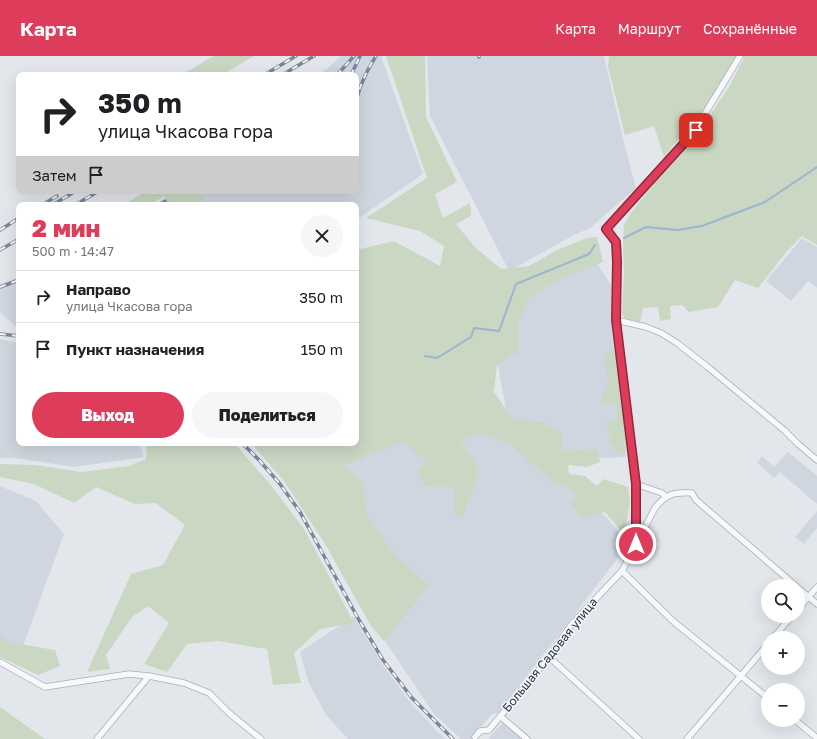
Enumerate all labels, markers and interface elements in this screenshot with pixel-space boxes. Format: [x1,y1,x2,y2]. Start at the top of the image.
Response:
text: Карта [20,17,77,40]
text: Карта [555,20,596,37]
text: Маршрут [618,20,681,37]
text: Сохранённые [703,20,797,37]
text: 350 m [98,86,182,119]
icon: right [32,88,84,140]
pin [679,113,713,147]
icon: arrive [685,119,707,141]
text: улица Чкасова гора [98,120,273,142]
icon: arrive [85,164,107,186]
text: Затем [32,166,77,184]
text: 2 мин [32,213,100,242]
button: close [301,215,343,257]
text: 500 m · 14:47 [32,243,114,259]
text: Направо [66,280,131,298]
icon: right [32,286,54,308]
text: 350 m [299,288,343,306]
text: улица Чкасова гора [66,298,193,314]
icon: arrive [32,338,54,360]
text: Пункт назначения [66,340,204,358]
text: 150 m [301,340,343,358]
button: Выход [32,392,184,438]
button: Поделиться [192,392,343,438]
position arrow [615,523,657,565]
map controls [761,579,805,727]
button: search [761,579,805,623]
street label: Большая Садовая улица [499,595,600,715]
button: + [761,631,805,675]
button: − [761,683,805,727]

